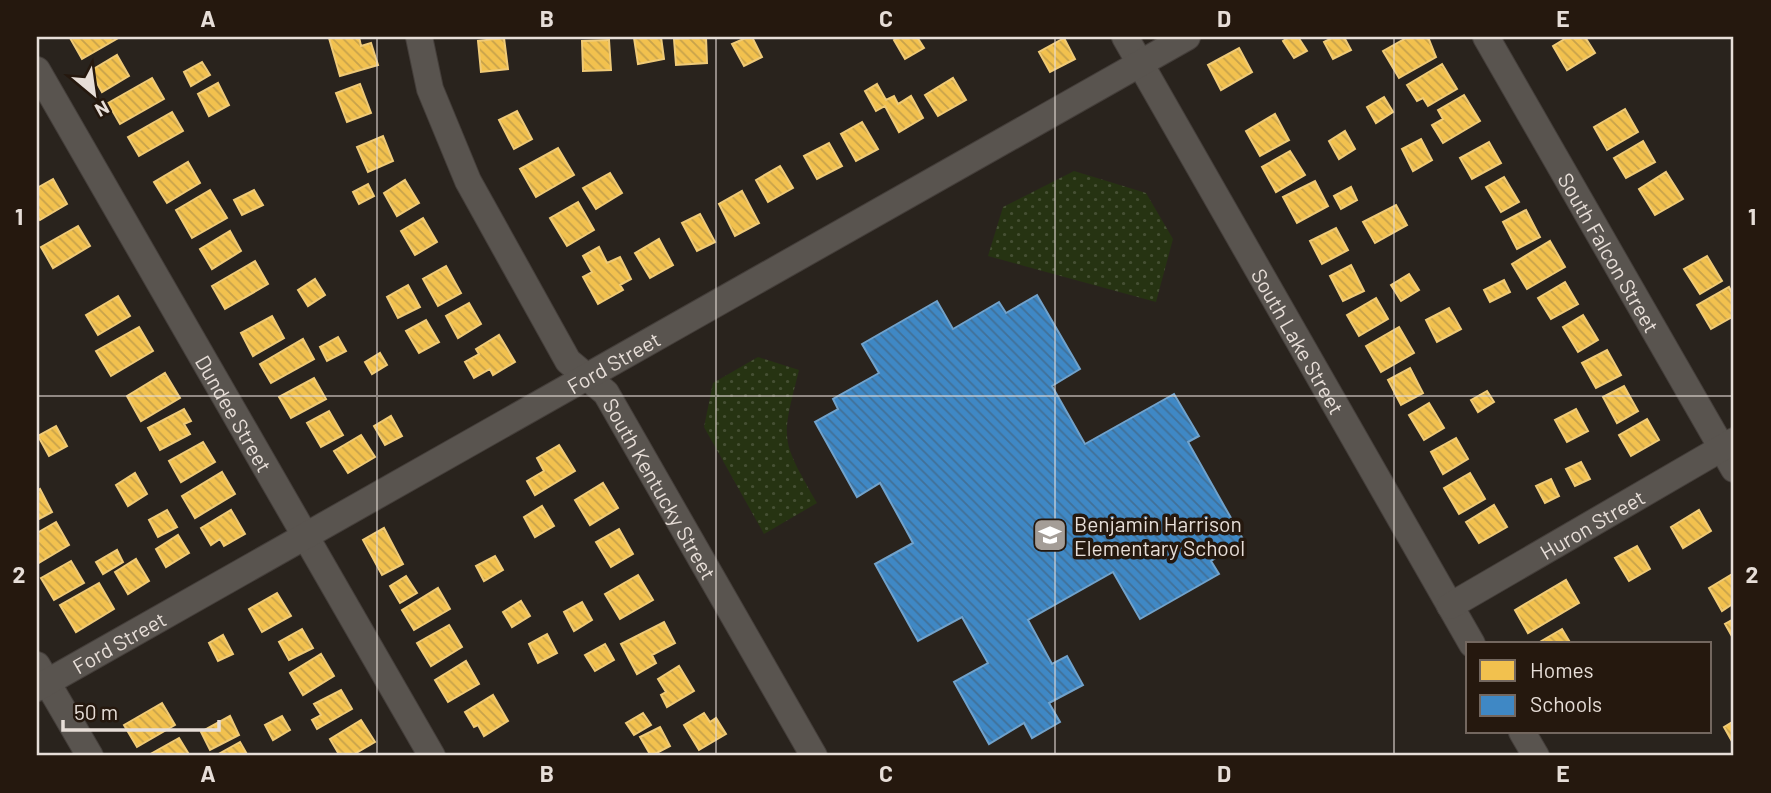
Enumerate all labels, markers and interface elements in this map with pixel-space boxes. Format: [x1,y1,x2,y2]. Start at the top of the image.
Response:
text: A [200,4,216,32]
text: B [540,4,554,32]
text: C [879,4,893,32]
text: D [1217,4,1231,32]
text: E [1556,4,1570,32]
north arrow [60,60,130,130]
text: N [91,96,114,122]
street label: South Falcon Street [1554,168,1665,336]
text: 1 [15,202,23,230]
text: 1 [1748,202,1756,230]
street label: South Lake Street [1247,264,1350,418]
street label: Ford Street [562,326,664,398]
street label: Dundee Street [191,350,278,476]
street label: South Kentucky Street [599,393,722,583]
street label: Huron Street [1535,483,1649,564]
place label: Benjamin Harrison Elementary School [1074,511,1245,560]
school or university icon: Benjamin Harrison Elementary School [1031,516,1069,554]
text: 2 [13,560,25,588]
text: 2 [1746,560,1758,588]
street label: Ford Street [68,605,170,678]
legend [1466,642,1712,734]
text: Homes [1530,657,1594,682]
scale bar [63,688,219,732]
text: Schools [1530,691,1602,716]
text: 50 m [74,699,118,724]
text: A [200,759,216,787]
text: B [540,759,554,787]
text: C [879,759,893,787]
text: D [1217,759,1231,787]
text: E [1556,759,1570,787]

